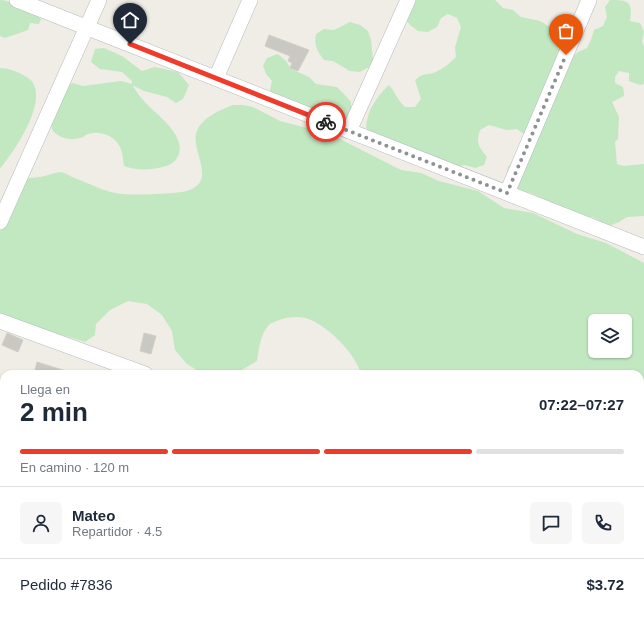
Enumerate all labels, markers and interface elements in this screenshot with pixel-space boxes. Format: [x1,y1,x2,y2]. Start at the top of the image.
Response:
pin [113,3,147,44]
icon: home [119,9,141,31]
pin [549,14,583,55]
icon: bag [555,20,577,42]
courier [306,102,346,142]
icon: bike [315,111,337,133]
map controls [588,314,632,358]
button: layers [588,314,632,358]
text: Llega en [20,382,70,397]
text: 07:22–07:27 [539,396,624,413]
text: 2 min [20,397,88,427]
text: En camino · 120 m [20,460,129,475]
button: person [20,502,62,544]
button: chat [530,502,572,544]
button: phone [582,502,624,544]
text: Mateo [72,507,115,524]
text: Repartidor · 4.5 [72,524,162,539]
text: Pedido #7836 [20,576,113,593]
text: $3.72 [586,576,624,593]

